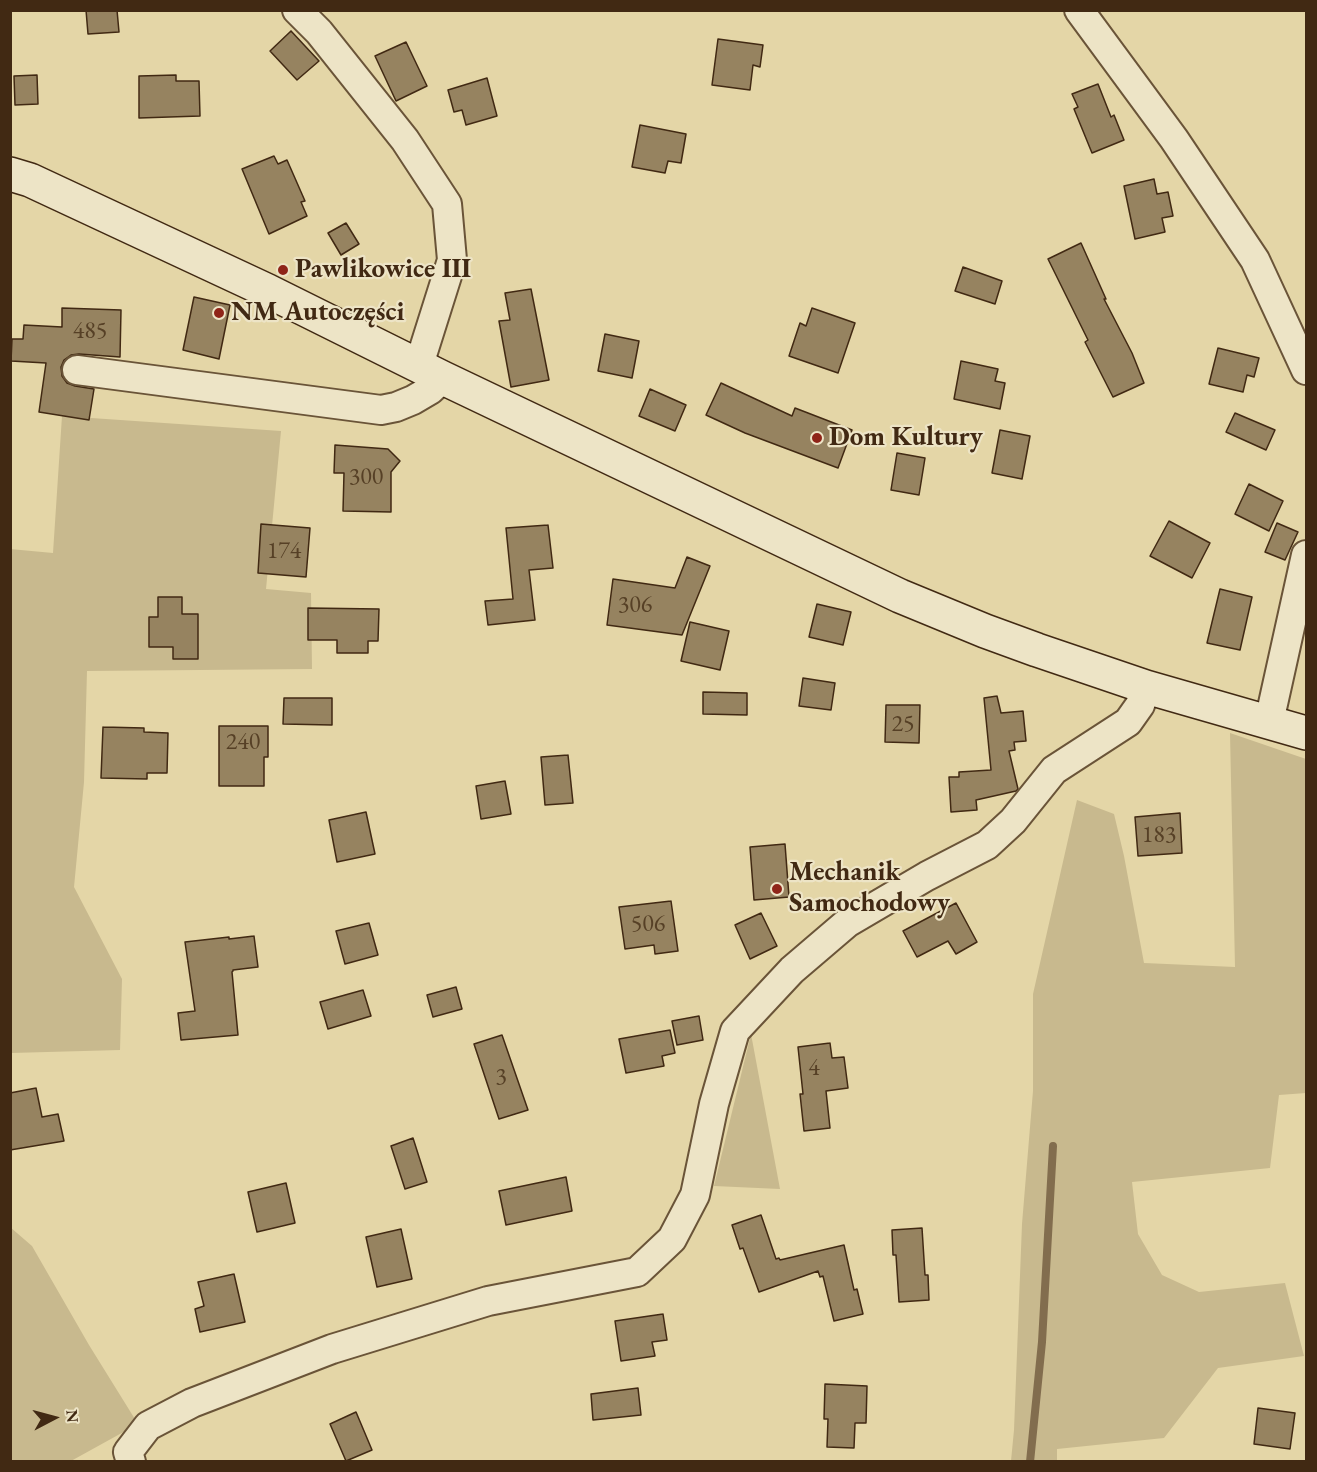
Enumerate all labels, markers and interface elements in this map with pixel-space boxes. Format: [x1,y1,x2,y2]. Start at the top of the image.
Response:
place label: Pawlikowice III [295,254,471,286]
marker: Pawlikowice III [276,263,290,277]
place label: NM Autoczęści [231,297,404,329]
marker: NM Autoczęści [212,306,226,320]
house number: 485 [73,317,107,345]
place label: Dom Kultury [829,422,983,454]
marker: Dom Kultury [810,431,824,445]
house number: 300 [349,463,383,491]
house number: 174 [267,537,301,565]
house number: 306 [618,591,652,619]
house number: 25 [891,710,915,738]
house number: 240 [226,728,260,756]
house number: 183 [1142,821,1176,849]
place label: Mechanik Samochodowy [789,857,950,920]
marker: Mechanik Samochodowy [770,882,784,896]
house number: 506 [631,910,665,938]
house number: 4 [808,1054,820,1082]
house number: 3 [495,1063,507,1091]
north arrow [24,1388,84,1448]
text: N [61,1409,84,1424]

